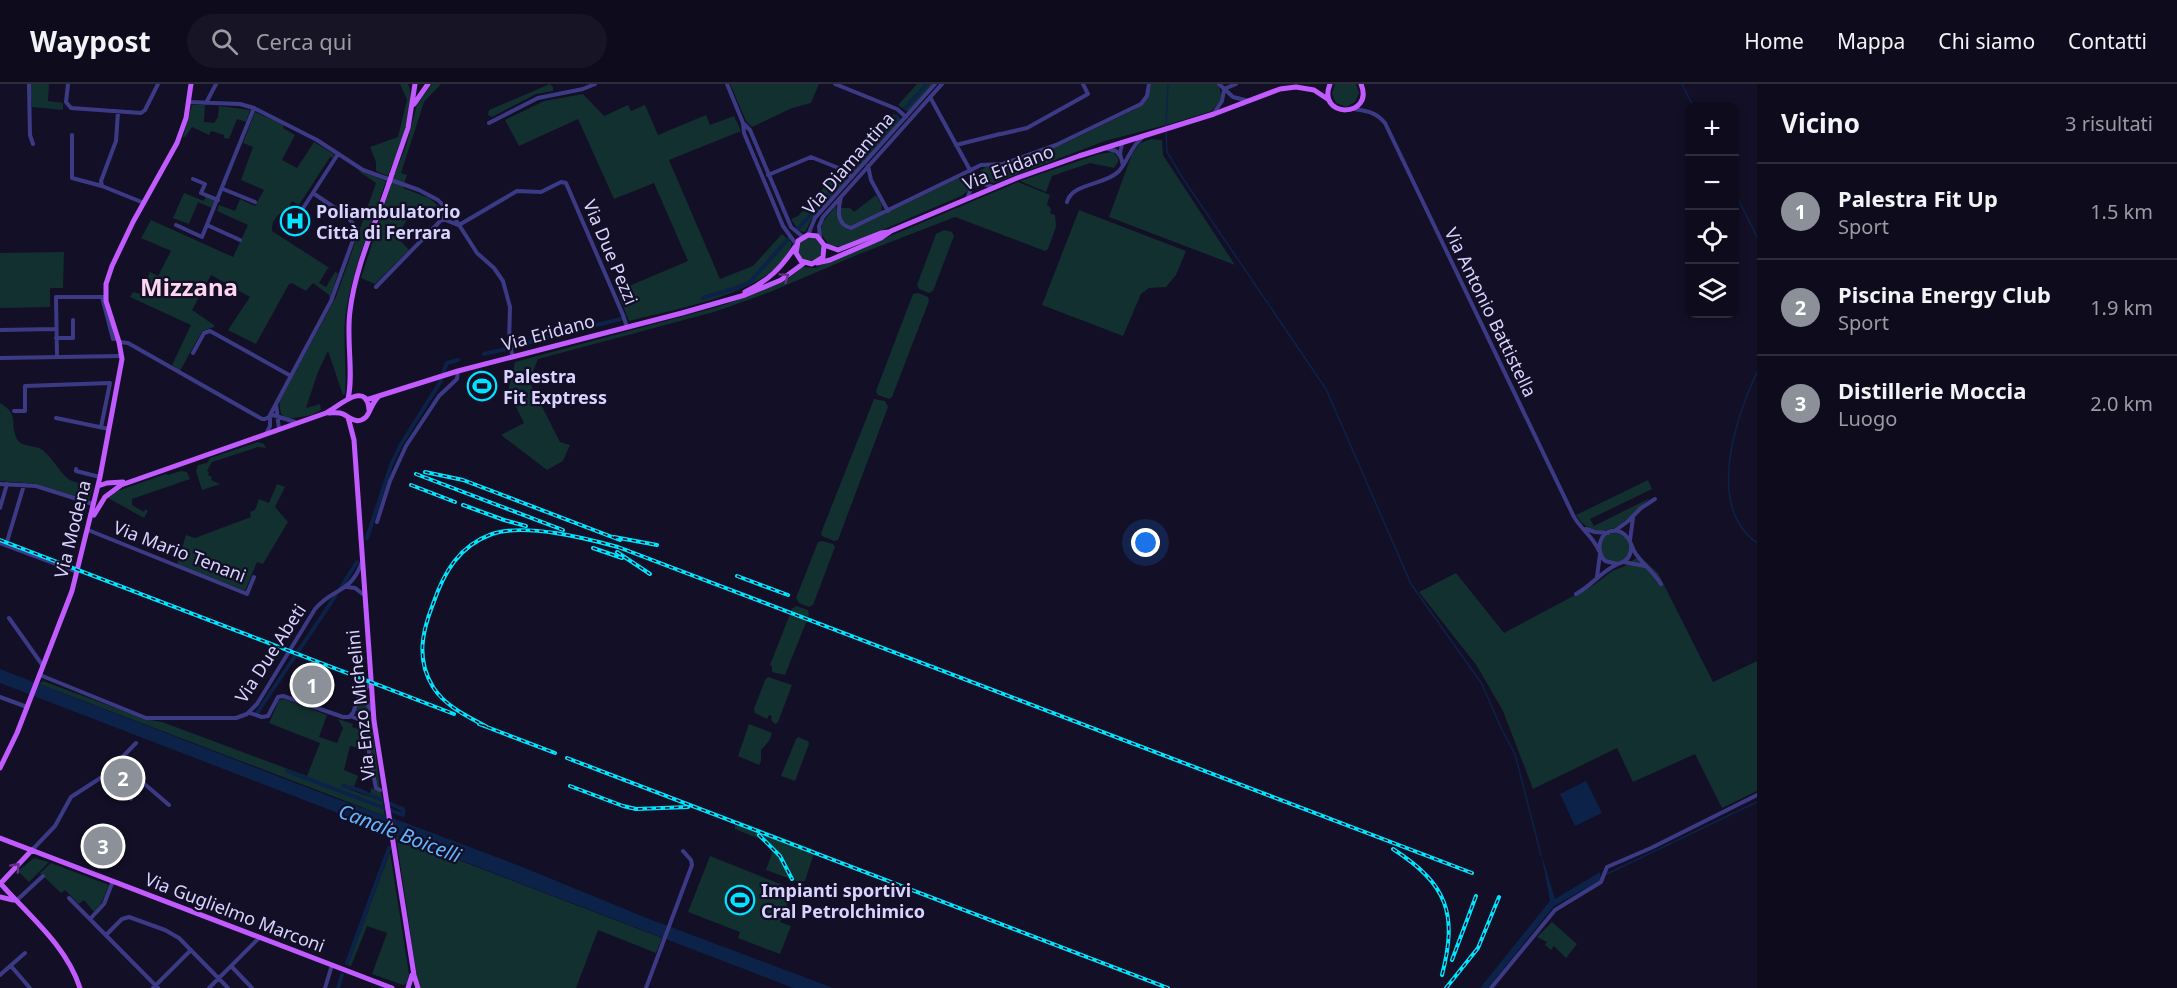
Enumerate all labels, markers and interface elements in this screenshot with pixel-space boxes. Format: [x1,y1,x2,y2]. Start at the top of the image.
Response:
search box [187,14,607,68]
text: Waypost [30,22,151,60]
icon: search [208,25,241,58]
text: Cerca qui [256,26,352,56]
text: Home [1744,27,1804,55]
text: Mappa [1837,27,1905,55]
text: Chi siamo [1938,27,2035,55]
text: Contatti [2068,27,2147,55]
map controls [1685,102,1739,318]
button: + [1685,102,1739,156]
text: Vicino [1781,105,1860,141]
street label: Via Diamantina [797,107,899,219]
text: 3 risultati [2065,110,2153,137]
street label: Via Eridano [959,139,1057,195]
button: − [1685,156,1739,210]
text: Palestra Fit Up [1838,183,1998,213]
street label: Via Due Pezzi [578,196,644,308]
text: 1 [1795,198,1806,225]
text: 1.5 km [2090,198,2153,225]
place label: Poliambulatorio Città di Ferrara [316,199,460,244]
hospital icon: Poliambulatorio Città di Ferrara [279,205,311,237]
button: locate [1685,210,1739,264]
text: Sport [1838,213,1889,240]
street label: Via Antonio Battistella [1440,223,1542,401]
button: layers [1685,264,1739,318]
district label: Mizzana [140,270,238,303]
one-way arrow [778,273,789,284]
text: Piscina Energy Club [1838,279,2051,309]
text: 2 [1795,294,1806,321]
text: 1.9 km [2090,294,2153,321]
street label: Via Eridano [499,308,597,356]
text: Sport [1838,309,1889,336]
place label: Palestra Fit Exptress [503,364,607,409]
sports icon: Palestra Fit Exptress [466,370,498,402]
text: Distillerie Moccia [1838,375,2026,405]
text: 3 [1795,390,1806,417]
text: 2.0 km [2090,390,2153,417]
text: Luogo [1838,405,1897,432]
street label: Via Modena [48,478,96,580]
street label: Via Mario Tenani [110,515,250,587]
your location [1131,528,1160,557]
street label: Via Due Abeti [229,599,311,707]
street label: Via Enzo Michelini [340,628,380,782]
pin: 1 [292,662,332,708]
pin: 2 [104,756,142,800]
water label: Canale Boicelli [335,797,466,869]
pin: 3 [84,824,122,868]
one-way arrow [9,863,20,874]
street label: Via Guglielmo Marconi [142,867,328,957]
place label: Impianti sportivi Cral Petrolchimico [761,878,925,923]
sports icon: Impianti sportivi Cral Petrolchimico [724,884,756,916]

